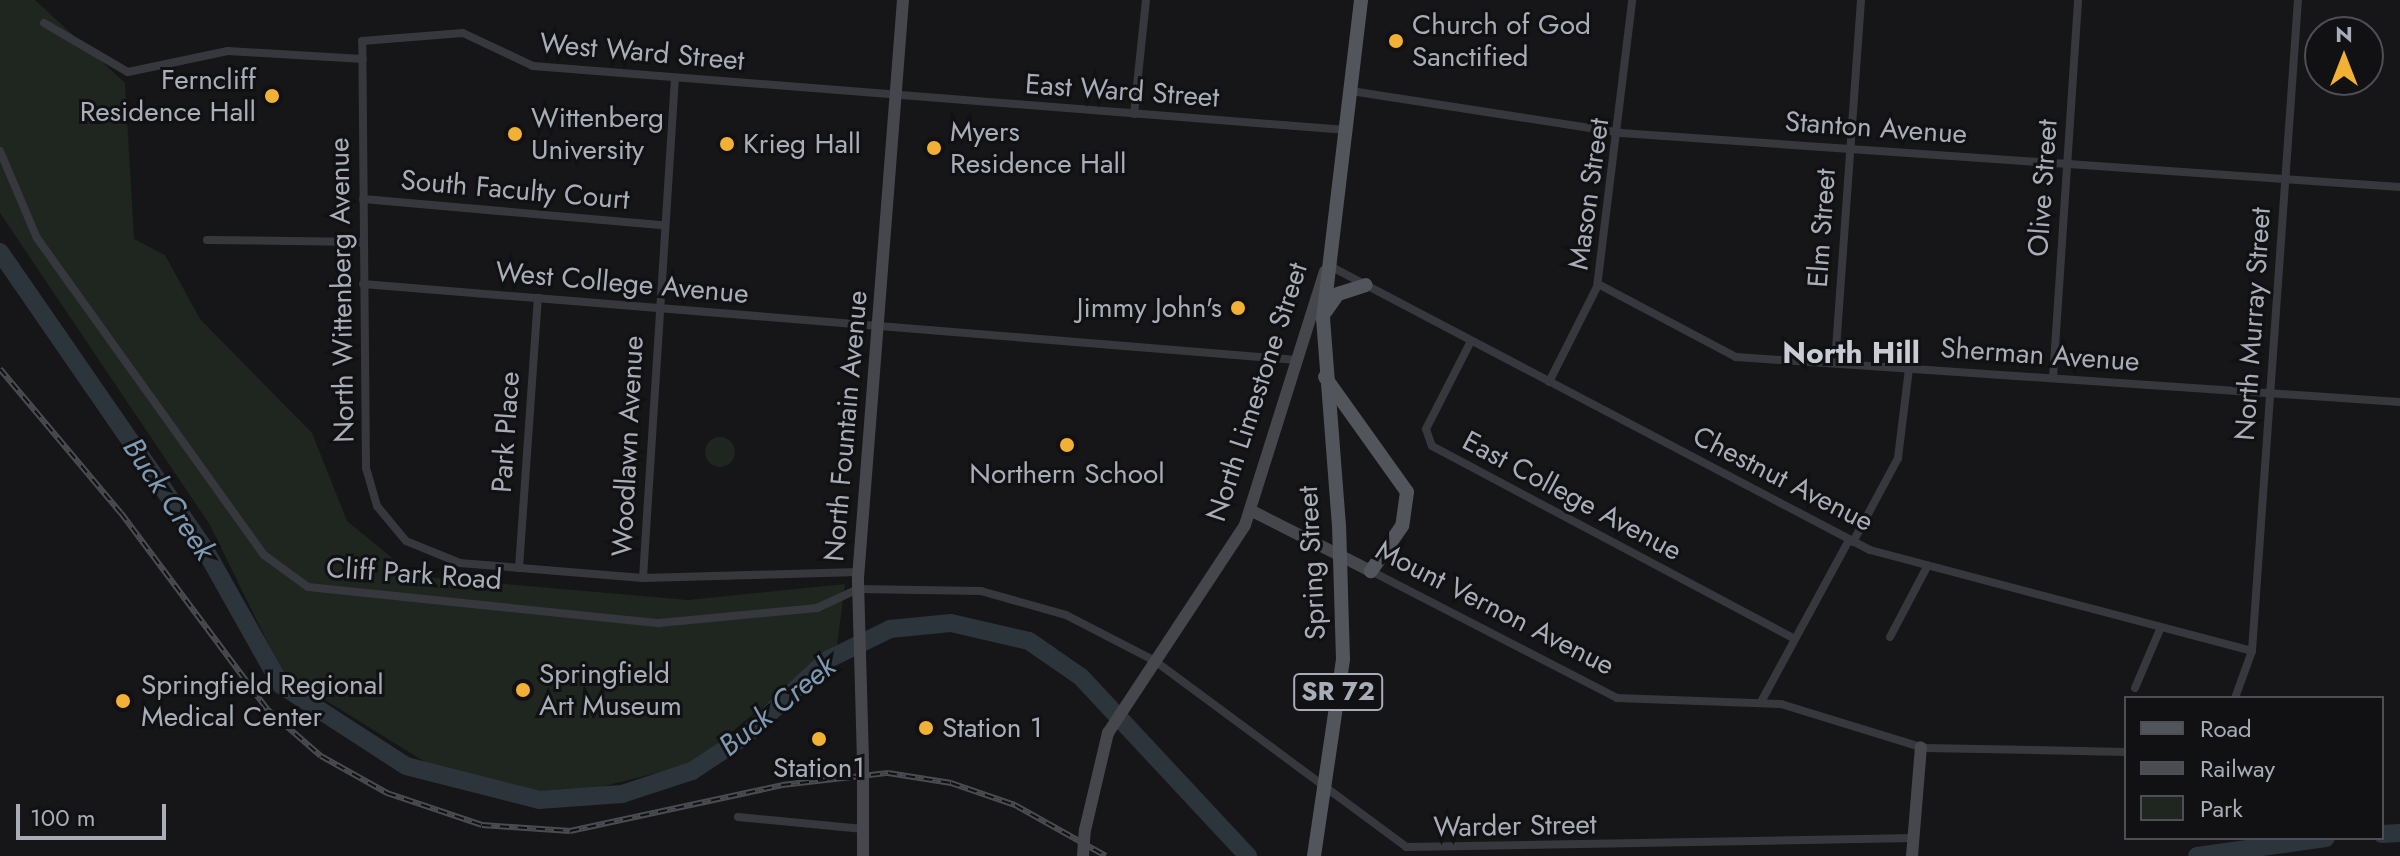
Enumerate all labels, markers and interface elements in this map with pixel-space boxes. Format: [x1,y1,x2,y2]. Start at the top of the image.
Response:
place label: Church of God Sanctified [1412,8,1591,74]
north arrow [2304,16,2384,96]
text: N [2335,18,2353,50]
street label: West Ward Street [538,26,746,78]
marker: Church of God Sanctified [1387,32,1405,50]
place label: Ferncliff Residence Hall [80,63,256,129]
street label: East Ward Street [1024,67,1220,115]
marker: Ferncliff Residence Hall [263,87,281,105]
place label: Wittenberg University [531,101,664,167]
street label: Stanton Avenue [1784,105,1968,151]
place label: Myers Residence Hall [950,115,1126,181]
street label: Mason Street [1562,116,1616,272]
street label: Olive Street [2021,118,2065,258]
marker: Wittenberg University [506,125,524,143]
place label: Krieg Hall [743,127,861,161]
marker: Krieg Hall [718,135,736,153]
street label: North Wittenberg Avenue [323,137,361,443]
marker: Myers Residence Hall [925,139,943,157]
street label: South Faculty Court [399,163,631,217]
street label: Elm Street [1801,168,1843,288]
street label: North Murray Street [2228,206,2278,442]
street label: West College Avenue [494,255,750,311]
street label: North Limestone Street [1199,258,1315,526]
street label: North Fountain Avenue [817,289,875,563]
place label: Jimmy John's [1077,291,1222,325]
marker: Jimmy John's [1229,299,1247,317]
street label: Sherman Avenue [1939,331,2141,379]
street label: Woodlawn Avenue [605,335,651,557]
district label: North Hill [1782,335,1920,371]
street label: Park Place [485,370,527,494]
street label: Chestnut Avenue [1687,419,1879,539]
street label: East College Avenue [1457,424,1687,568]
water label: Buck Creek [115,431,223,567]
marker: Northern School [1058,436,1076,454]
place label: Northern School [969,457,1165,491]
street label: Spring Street [1291,485,1333,641]
street label: Mount Vernon Avenue [1370,533,1620,683]
street label: Cliff Park Road [325,551,503,597]
water label: Buck Creek [711,648,843,764]
place label: Springfield Art Museum [539,657,682,723]
place label: Springfield Regional Medical Center [141,668,384,734]
road number: SR 72 [1292,670,1384,714]
marker: Springfield Art Museum [514,681,532,699]
marker: Springfield Regional Medical Center [112,690,134,712]
legend [2124,696,2384,840]
place label: Station 1 [942,711,1043,745]
text: Road [2200,711,2252,746]
marker: Station 1 [917,719,935,737]
marker: Station1 [810,730,828,748]
place label: Station1 [773,751,865,785]
text: Railway [2200,751,2275,786]
scale bar [20,788,170,838]
text: Park [2200,791,2243,826]
text: 100 m [30,800,96,835]
street label: Warder Street [1433,808,1597,844]

